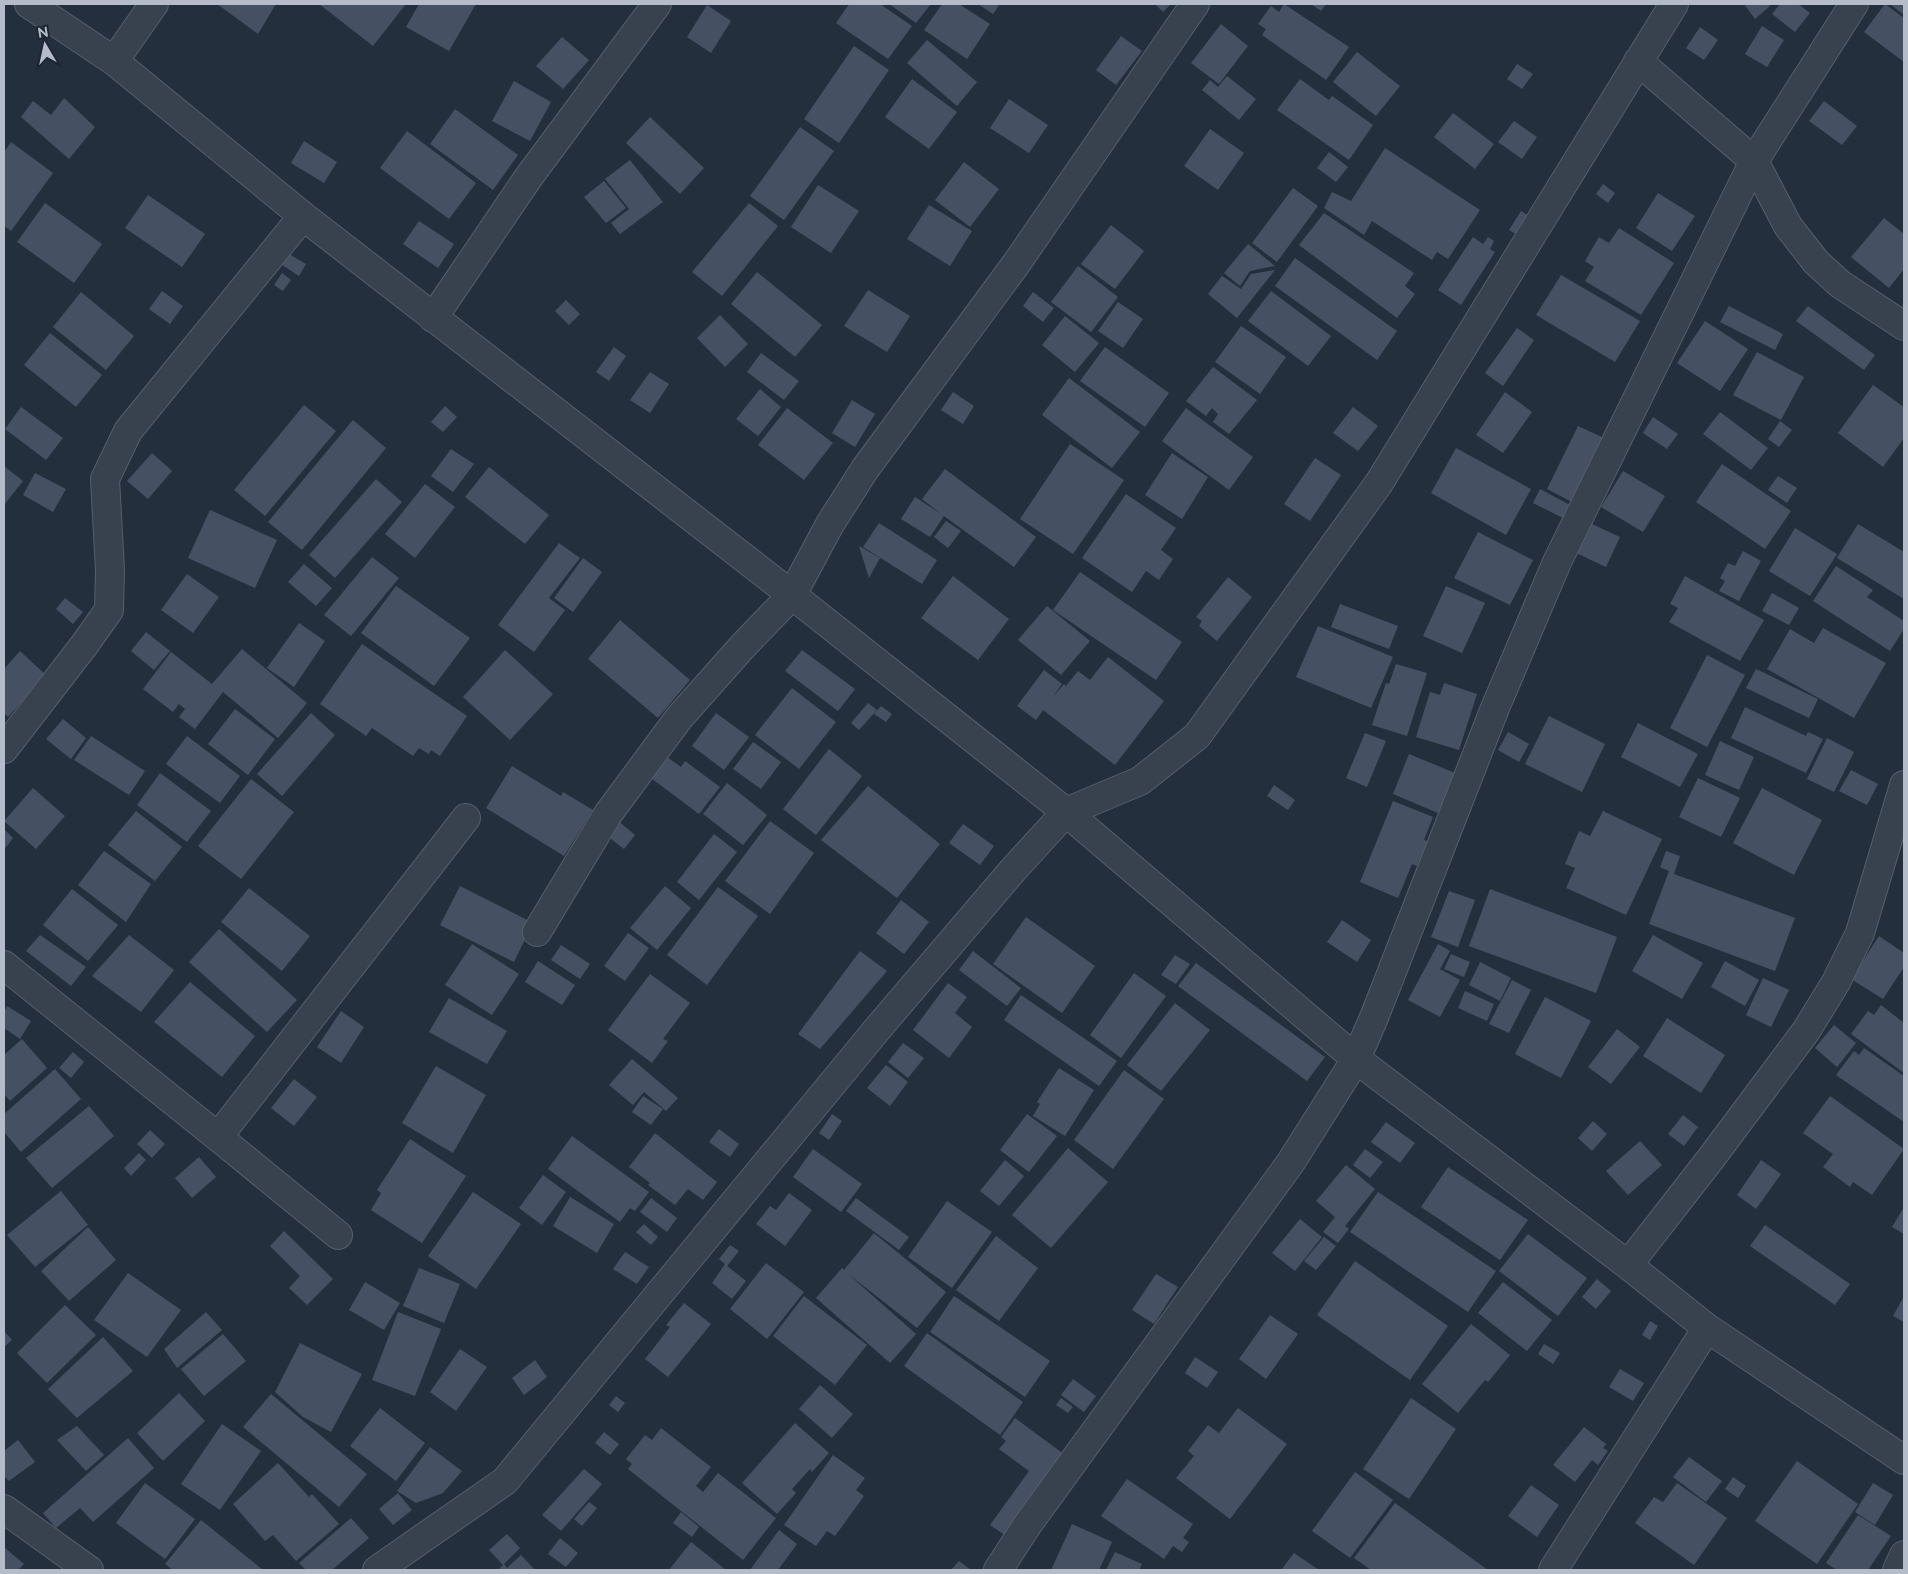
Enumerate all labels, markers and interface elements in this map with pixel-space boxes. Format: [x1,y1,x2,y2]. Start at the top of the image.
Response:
north arrow [20,20,70,70]
text: N [36,23,49,41]

